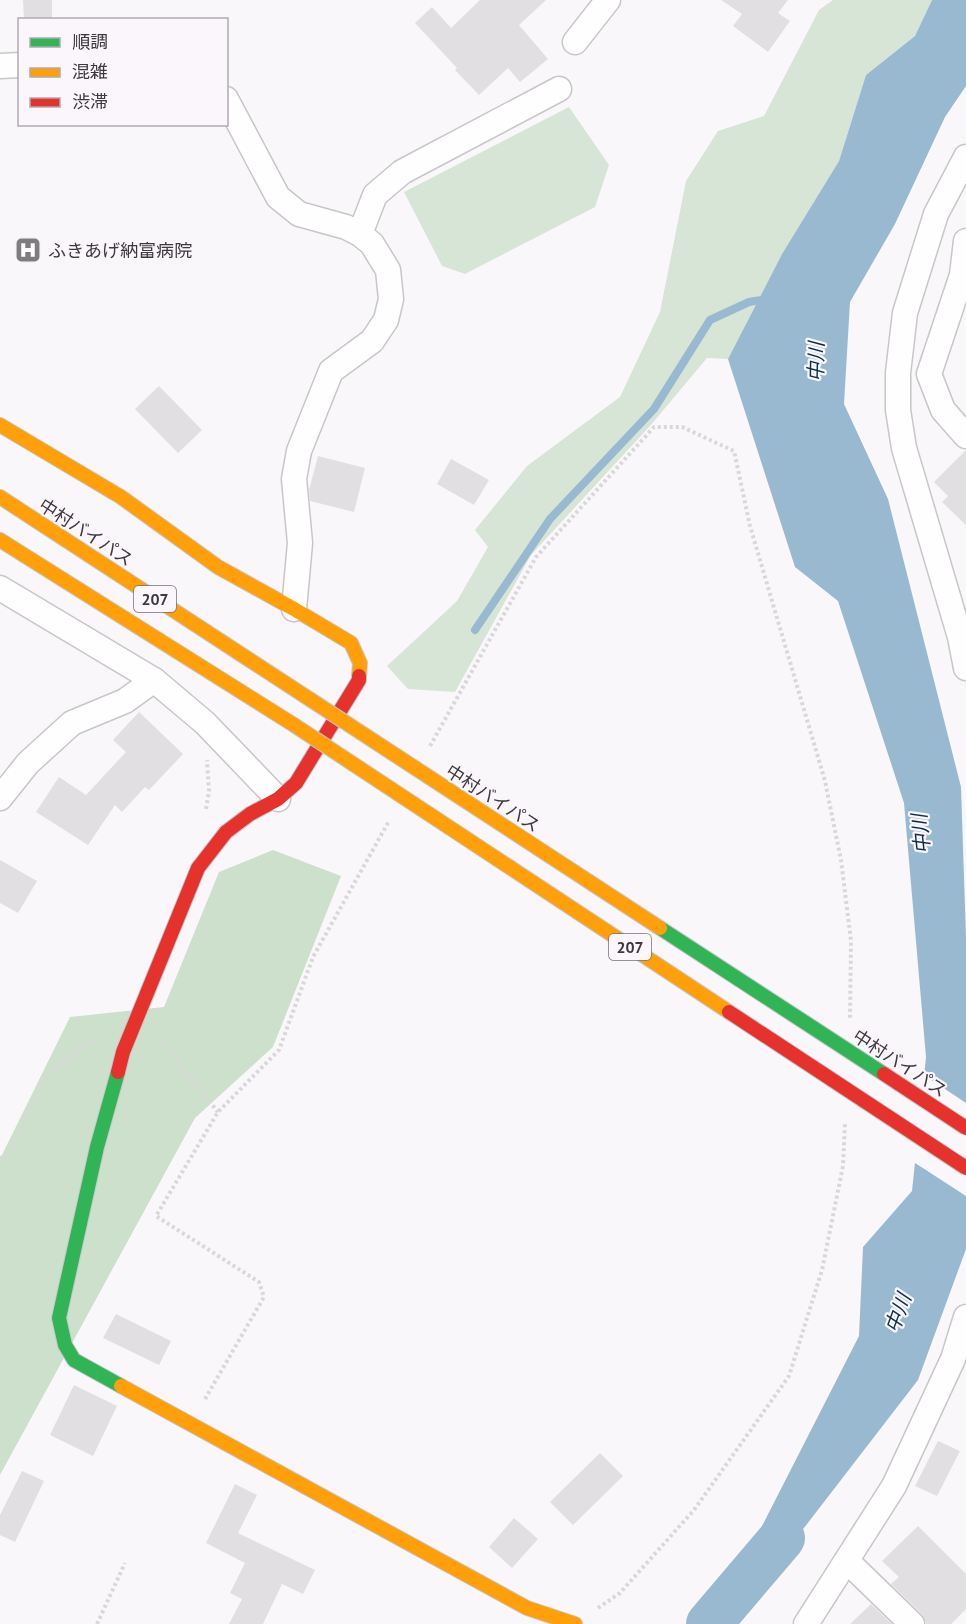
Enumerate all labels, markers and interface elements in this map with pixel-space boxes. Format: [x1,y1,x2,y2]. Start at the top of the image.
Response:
legend [18,18,228,126]
text: 順調 [72,30,108,53]
text: 混雑 [72,60,108,83]
text: 渋滞 [72,90,108,113]
hospital icon: ふきあげ納富病院 [13,235,43,265]
place label: ふきあげ納富病院 [48,239,192,262]
water label: 中川 [803,340,829,382]
street label: 中村バイパス [35,493,137,571]
road number: 207 [134,586,176,612]
street label: 中村バイパス [442,759,544,837]
water label: 中川 [906,811,936,855]
road number: 207 [609,934,651,960]
street label: 中村バイパス [849,1024,951,1102]
water label: 中川 [879,1288,918,1336]

